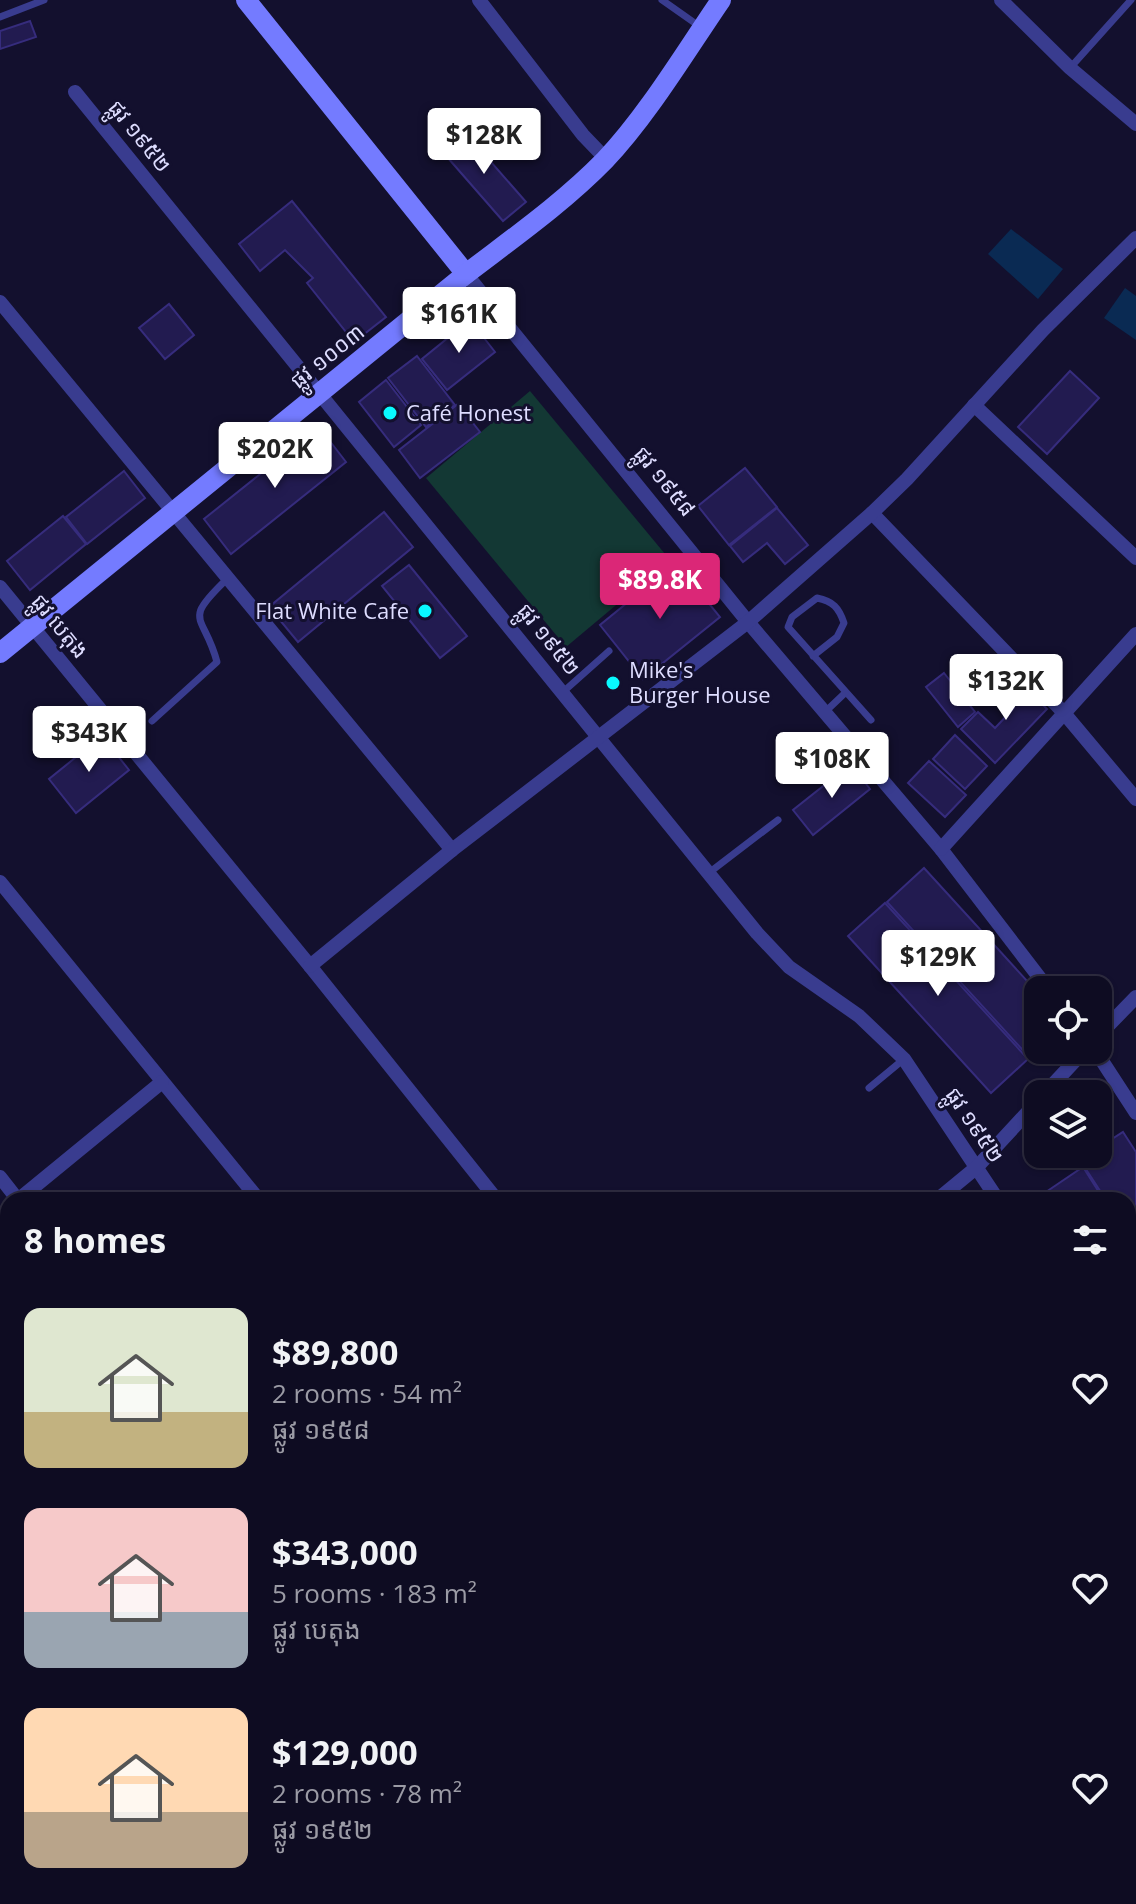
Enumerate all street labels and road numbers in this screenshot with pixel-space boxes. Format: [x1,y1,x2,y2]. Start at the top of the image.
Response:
street label: ផ្លូវ ១៩៥២ [97,93,179,182]
street label: ផ្លូវ ១០០៣ [283,316,374,400]
street label: ផ្លូវ ១៩៥៨ [623,439,703,526]
street label: ផ្លូវ បេតុង [20,587,96,668]
street label: ផ្លូវ ១៩៥២ [506,596,588,685]
street label: ផ្លូវ ១៩៥២ [934,1081,1012,1172]

